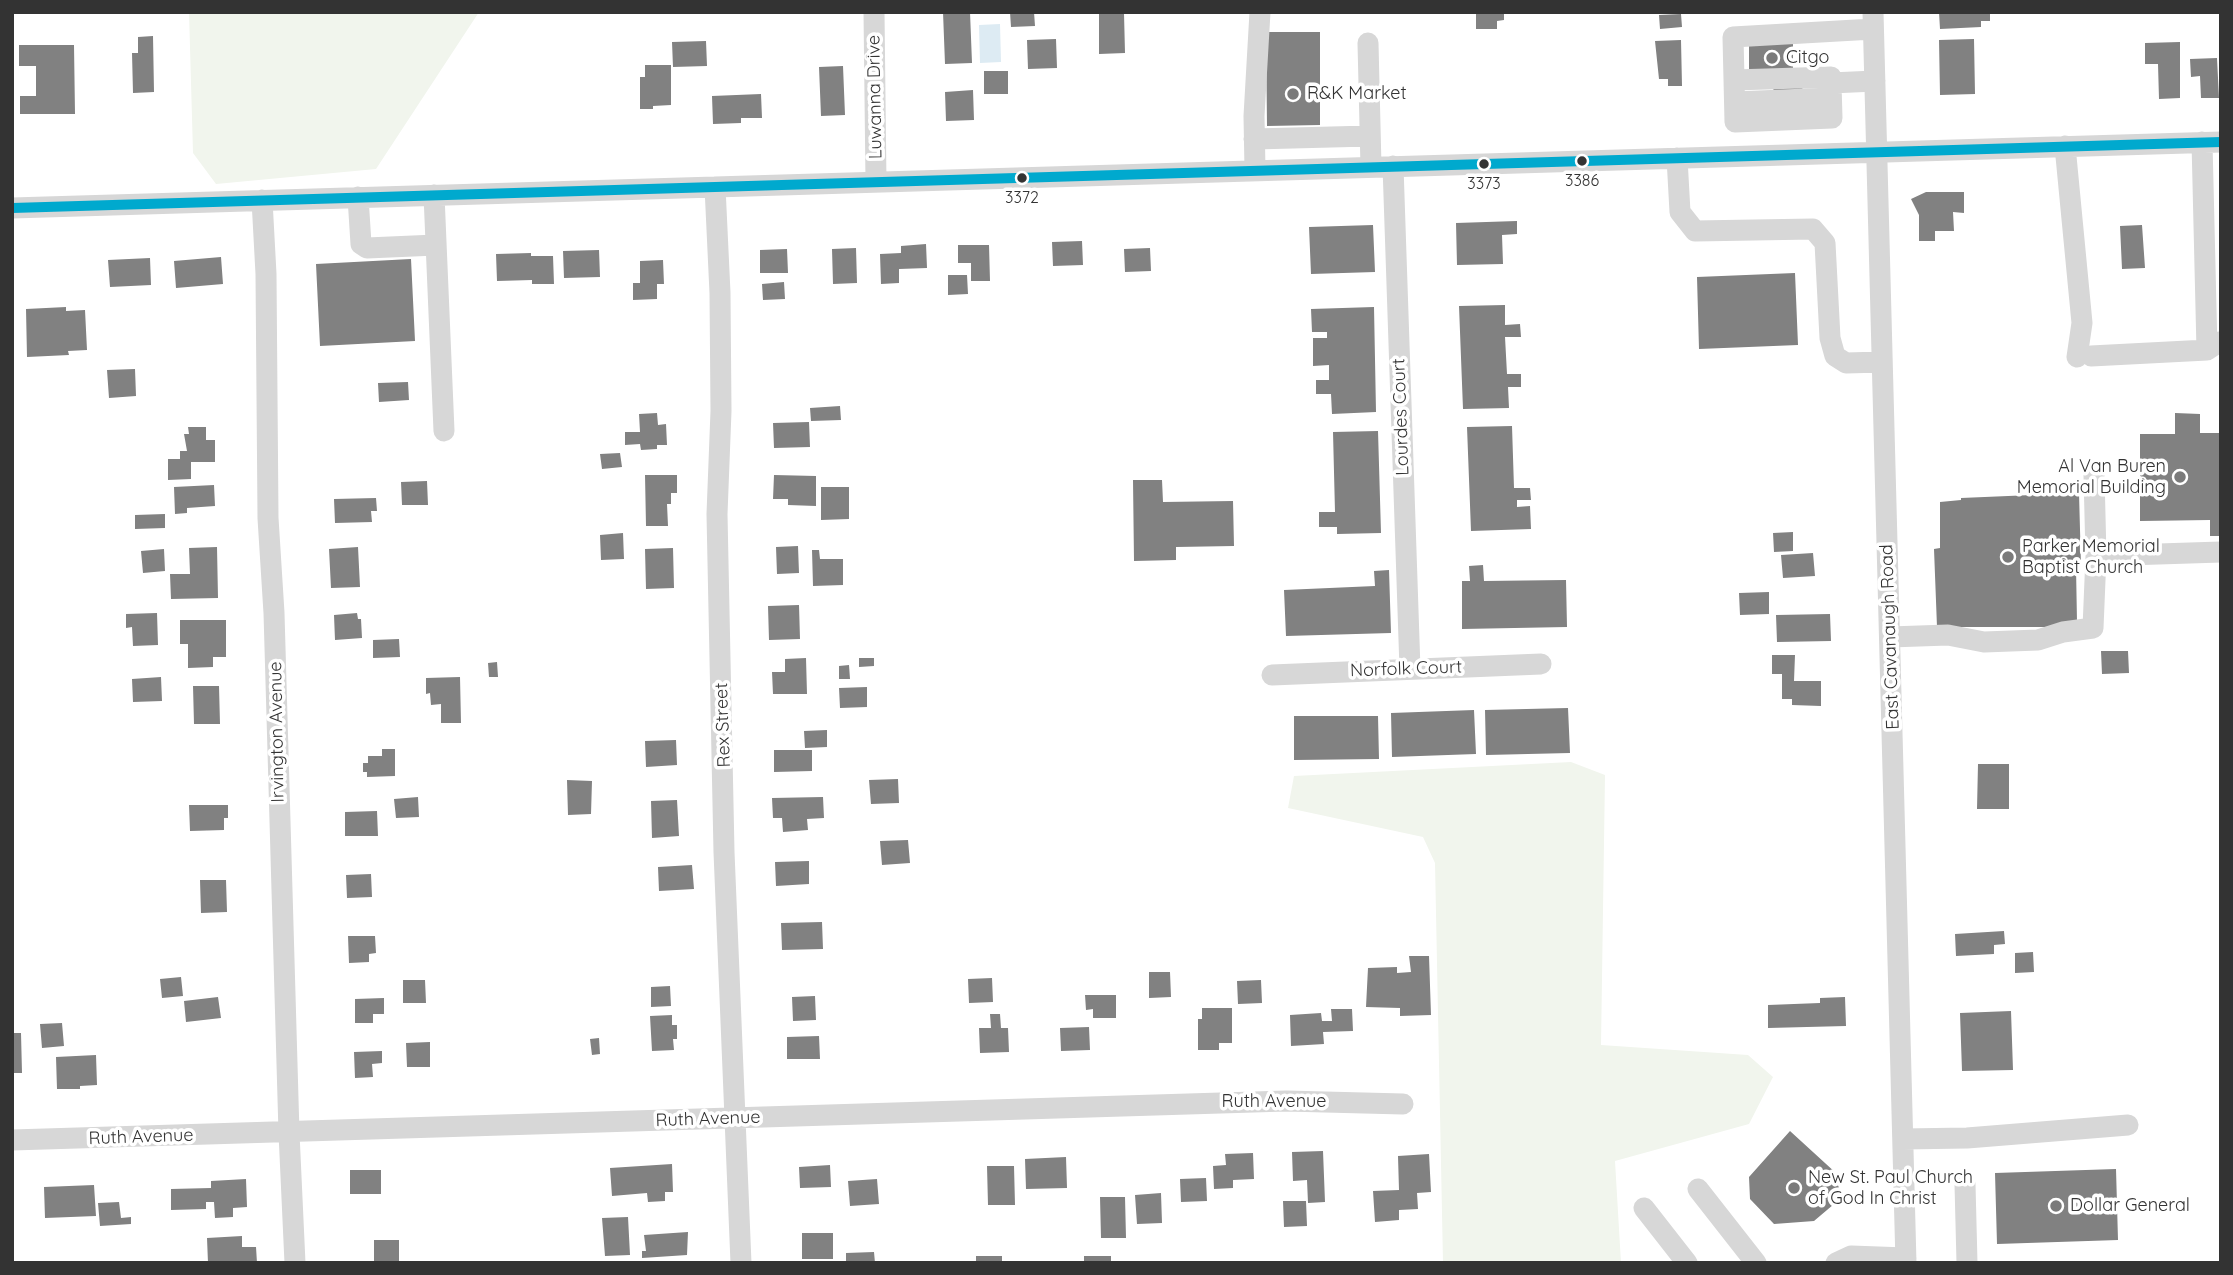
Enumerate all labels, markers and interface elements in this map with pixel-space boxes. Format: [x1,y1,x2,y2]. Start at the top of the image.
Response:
street label: Luwanna Drive [863,35,887,159]
place label: Citgo [1786,47,1829,69]
marker: Citgo [1764,50,1780,66]
place label: R&K Market [1307,83,1407,105]
marker: R&K Market [1285,86,1301,102]
marker: 3386 [1575,154,1589,168]
marker: 3373 [1477,157,1491,171]
marker: 3372 [1015,171,1029,185]
place label: 3386 [1565,171,1599,191]
place label: 3373 [1467,174,1501,194]
place label: 3372 [1005,188,1039,208]
street label: Lourdes Court [1388,358,1414,476]
place label: Al Van Buren Memorial Building [2017,456,2166,498]
marker: Al Van Buren Memorial Building [2172,469,2188,485]
place label: Parker Memorial Baptist Church [2022,536,2160,578]
street label: East Cavanaugh Road [1876,544,1904,730]
marker: Parker Memorial Baptist Church [2000,549,2016,565]
street label: Norfolk Court [1350,656,1462,682]
street label: Irvington Avenue [265,661,289,803]
street label: Rex Street [711,682,735,768]
street label: Ruth Avenue [1222,1091,1326,1113]
street label: Ruth Avenue [655,1106,761,1132]
street label: Ruth Avenue [88,1124,194,1150]
place label: New St. Paul Church of God In Christ [1808,1167,1973,1210]
marker: New St. Paul Church of God In Christ [1786,1180,1802,1196]
place label: Dollar General [2070,1195,2190,1217]
marker: Dollar General [2048,1198,2064,1214]

